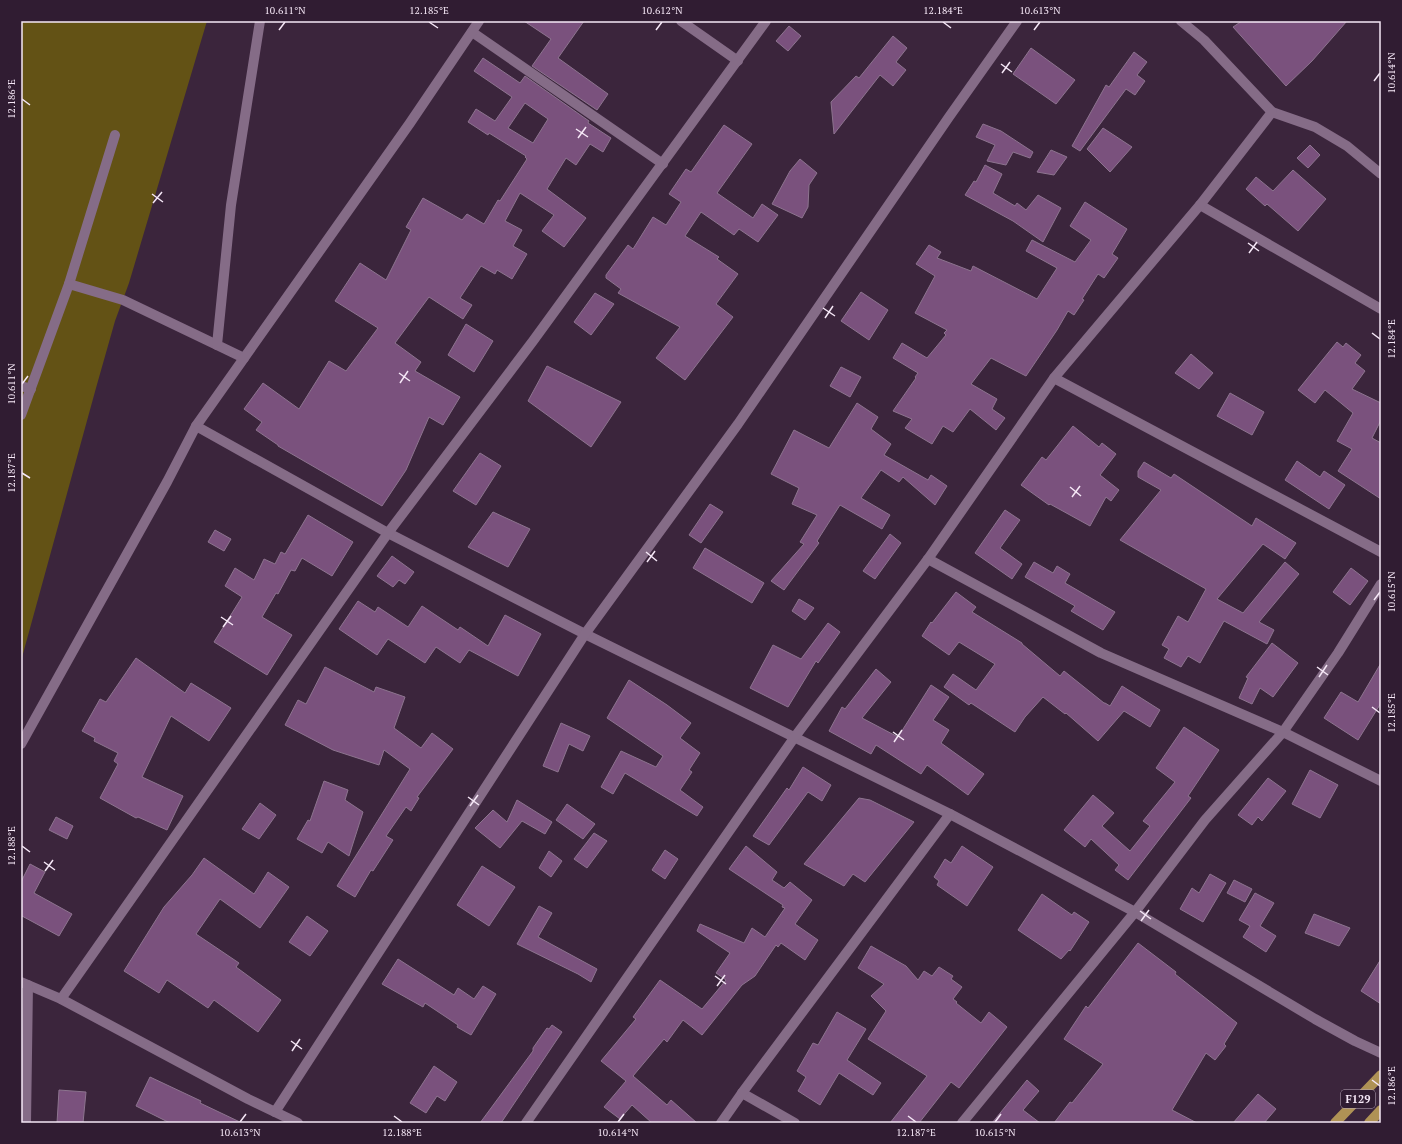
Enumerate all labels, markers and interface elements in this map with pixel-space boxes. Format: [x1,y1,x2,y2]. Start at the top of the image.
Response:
text: 10.611°N [265,4,306,17]
text: 12.185°E [409,4,449,17]
text: 10.612°N [642,4,683,17]
text: 12.184°E [923,4,963,17]
text: 10.613°N [1020,4,1061,17]
text: 10.614°N [1385,52,1398,94]
text: 12.186°E [5,79,18,119]
text: 12.184°E [1385,319,1398,359]
text: 10.611°N [5,363,18,405]
text: 12.187°E [5,453,18,493]
text: 10.615°N [1385,571,1398,613]
text: 12.185°E [1385,693,1398,733]
text: 12.188°E [5,826,18,866]
text: 12.186°E [1385,1066,1398,1106]
road number: F129 [1341,1090,1375,1108]
text: 10.613°N [220,1126,261,1139]
text: 12.188°E [382,1126,422,1139]
text: 10.614°N [598,1126,639,1139]
text: 12.187°E [896,1126,936,1139]
text: 10.615°N [975,1126,1016,1139]

